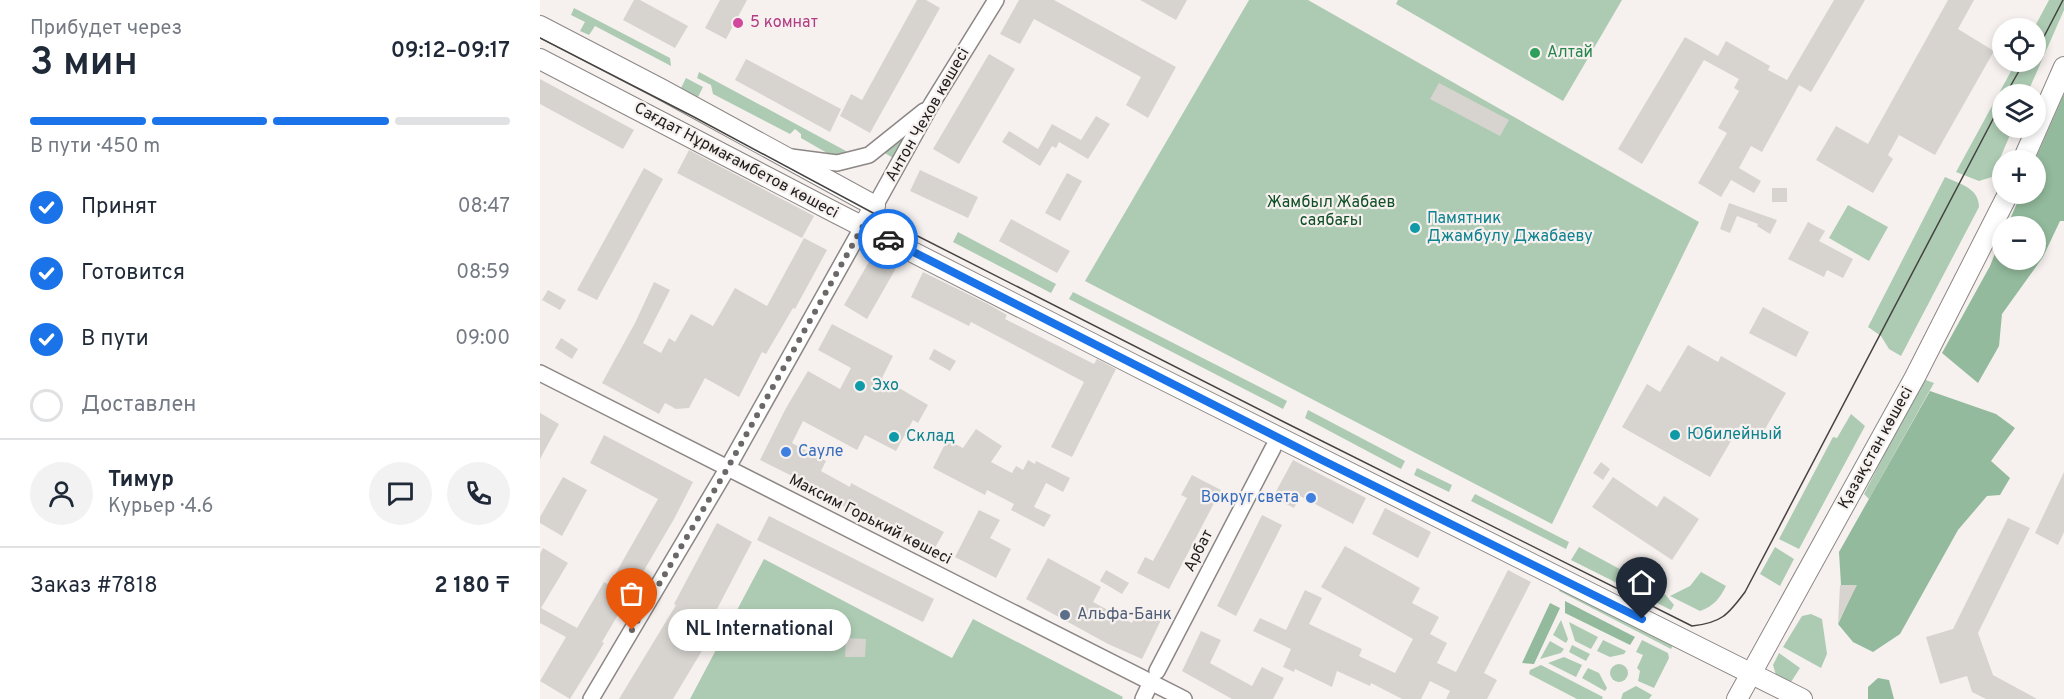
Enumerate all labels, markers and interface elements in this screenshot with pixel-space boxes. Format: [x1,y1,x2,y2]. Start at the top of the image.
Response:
place label: 5 комнат [750,13,818,33]
text: Прибудет через [30,16,182,42]
marker: 5 комнат [731,16,745,30]
map controls [1992,18,2046,270]
button: locate [1992,18,2046,72]
text: 09:12–09:17 [391,38,510,65]
text: 3 мин [30,40,138,89]
place label: Алтай [1547,43,1593,63]
street label: Антон Чехов көшесі [882,45,974,185]
marker: Алтай [1528,46,1542,60]
button: layers [1992,84,2046,138]
street label: Сағдат Нұрмағамбетов көшесі [630,99,842,223]
text: В пути · 450 m [30,134,160,160]
button: + [1992,150,2046,204]
icon: check [30,191,63,224]
park label: Жамбыл Жабаев саябағы [1267,193,1395,231]
text: Принят [81,194,157,221]
text: 08:47 [458,194,510,220]
courier [858,209,918,269]
place label: Памятник Джамбулу Джабаеву [1427,209,1593,247]
button: − [1992,216,2046,270]
marker: Памятник Джамбулу Джабаеву [1408,221,1422,235]
icon: car [872,223,905,256]
icon: check [30,257,63,290]
text: Готовится [81,260,185,287]
text: 08:59 [456,260,510,286]
icon: check [30,323,63,356]
text: В пути [81,326,149,353]
text: 09:00 [455,326,510,352]
place label: Эхо [872,376,899,396]
marker: Эхо [853,379,867,393]
street label: Қазақстан көшесі [1834,383,1918,513]
text: Доставлен [81,392,196,419]
place label: Юбилейный [1687,425,1782,445]
place label: Склад [906,427,955,447]
marker: Юбилейный [1668,428,1682,442]
marker: Склад [887,430,901,444]
place label: Сауле [798,442,843,462]
marker: Сауле [779,445,793,459]
button: person [30,462,93,525]
button: chat [369,462,432,525]
button: phone [447,462,510,525]
text: Тимур [108,467,174,494]
street label: Максим Горький көшесі [785,470,955,570]
place label: Вокруг света [1201,488,1299,508]
marker: Вокруг света [1304,491,1318,505]
text: Курьер · 4.6 [108,494,213,520]
street label: Арбат [1180,526,1218,576]
pin [1616,557,1667,619]
icon: home [1625,566,1658,599]
pin [606,568,657,630]
text: Заказ #7818 [30,573,158,600]
text: 2 180 ₸ [434,573,510,600]
icon: bag [615,577,648,610]
place label: Альфа-Банк [1077,605,1172,625]
marker: Альфа-Банк [1058,608,1072,622]
callout: NL International [668,609,851,651]
text: NL International [685,617,834,643]

